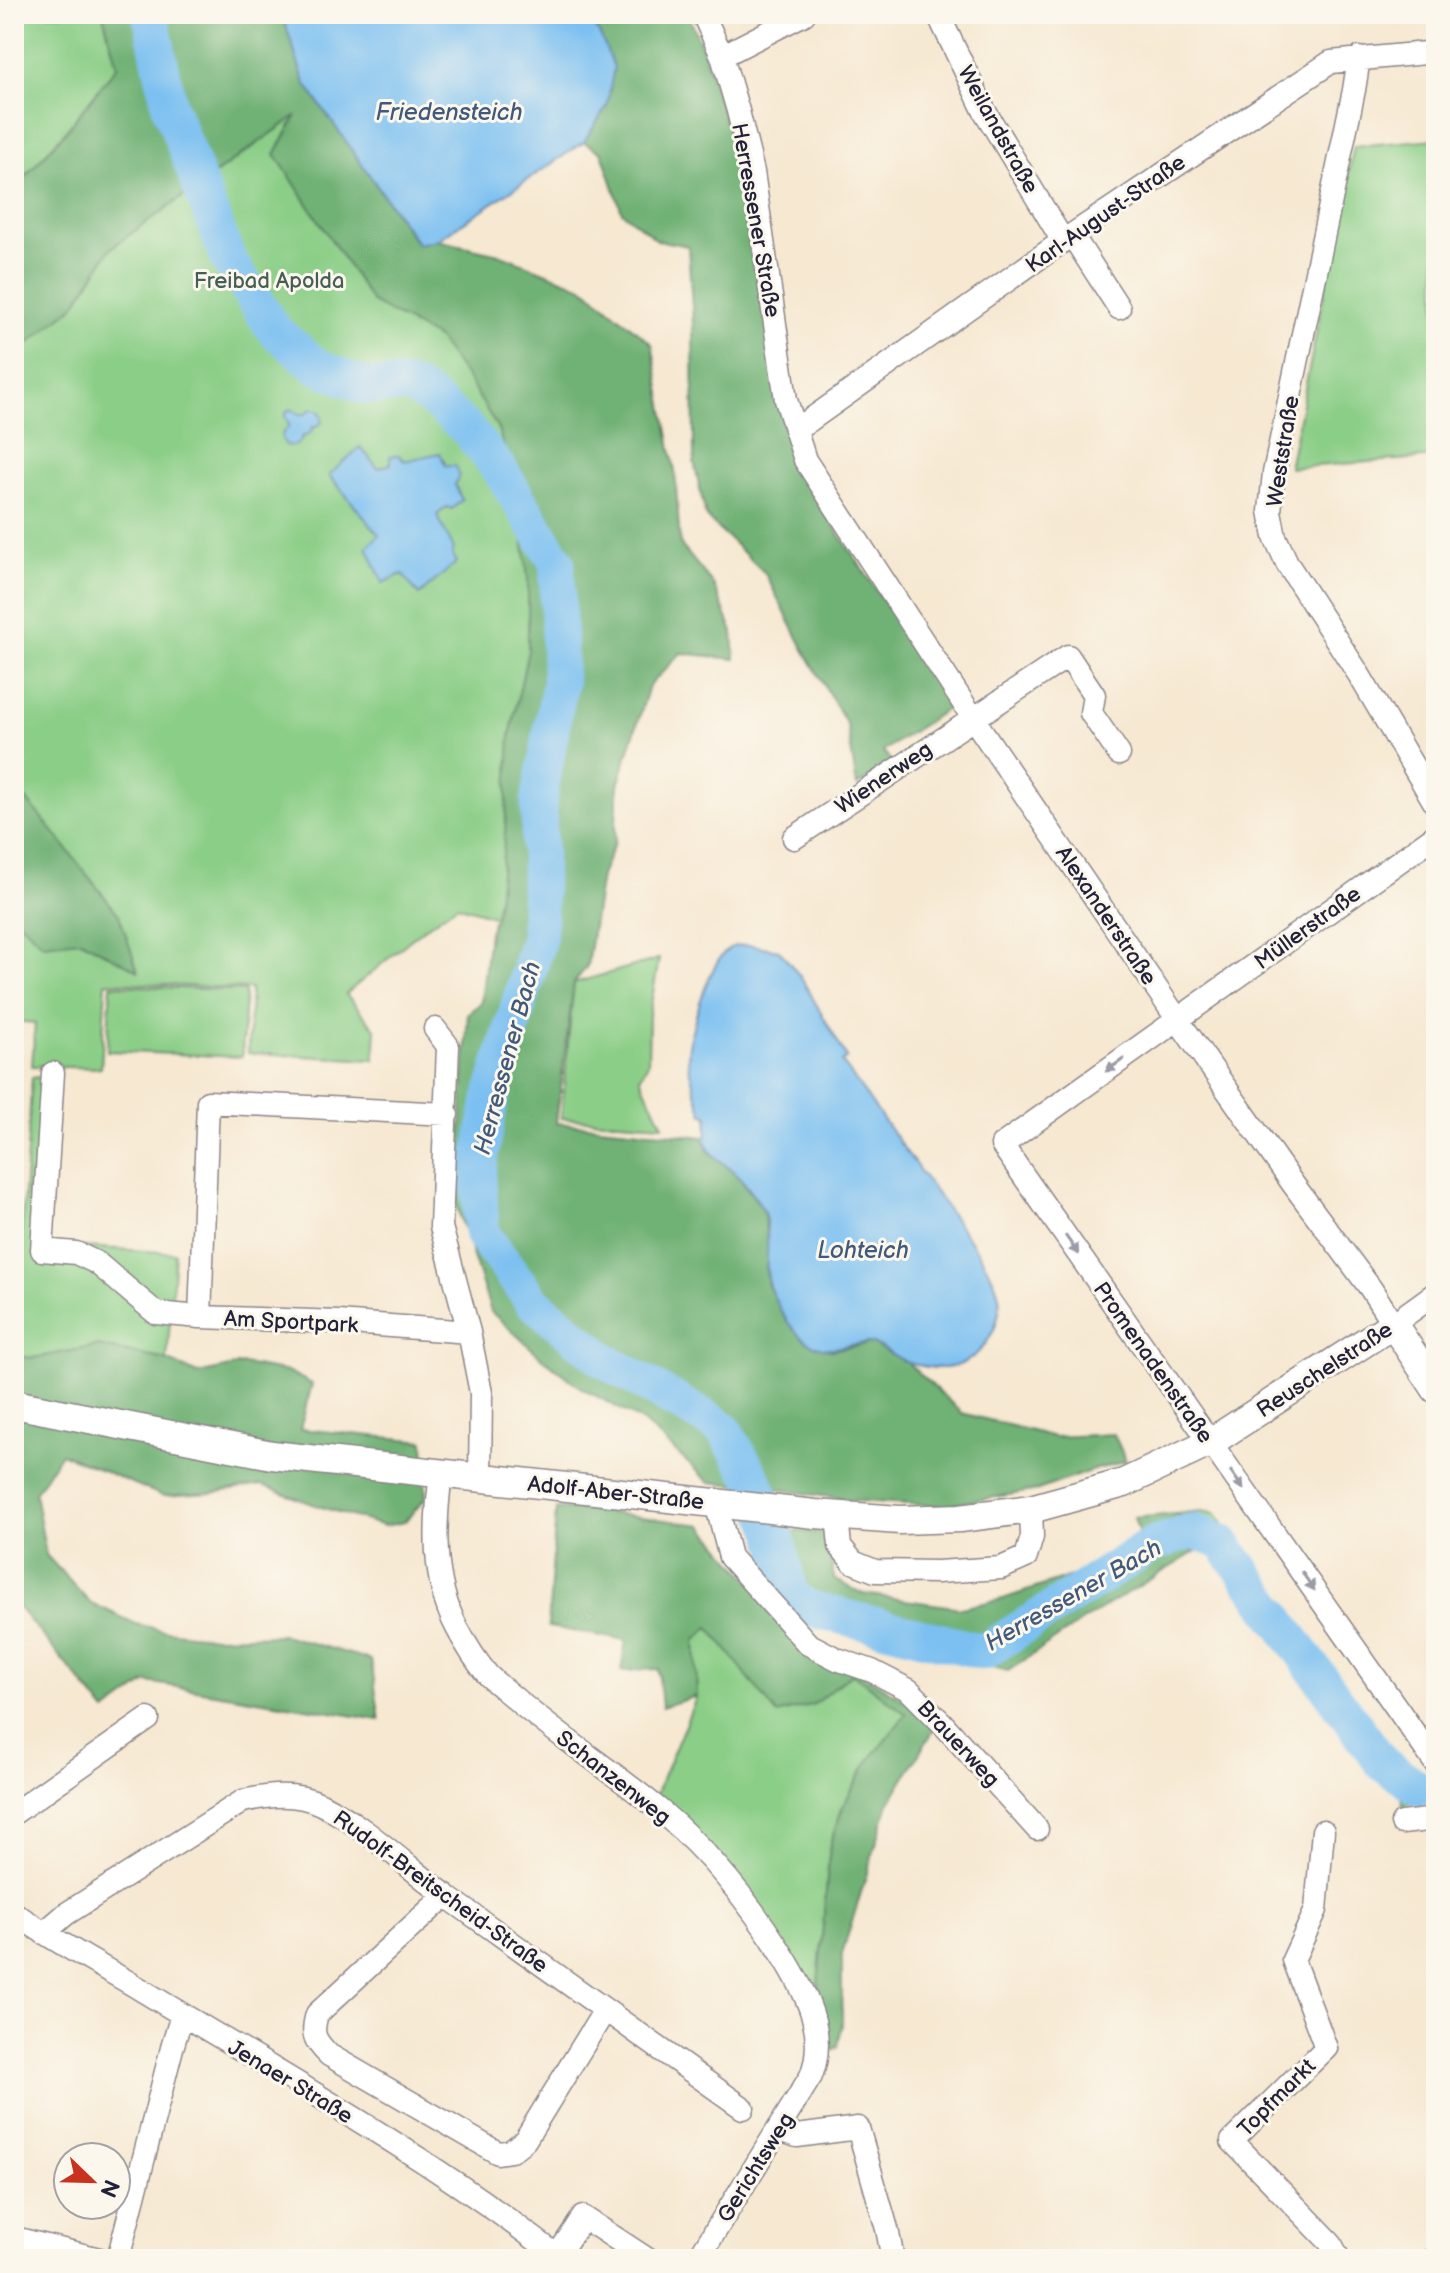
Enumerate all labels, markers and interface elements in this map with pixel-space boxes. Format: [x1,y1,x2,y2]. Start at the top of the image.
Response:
street label: Weilandstraße [951,61,1044,198]
water label: Friedensteich [375,98,523,127]
street label: Herressener Straße [725,121,786,319]
street label: Karl-August-Straße [1021,149,1191,279]
park label: Freibad Apolda [194,268,344,295]
street label: Weststraße [1261,394,1306,509]
street label: Wienerweg [830,736,937,820]
street label: Alexanderstraße [1049,841,1162,991]
street label: Müllerstraße [1249,881,1366,976]
water label: Herressener Bach [468,958,547,1158]
one-way arrow [1104,1057,1125,1072]
one-way arrow [1064,1234,1079,1255]
water label: Lohteich [817,1236,909,1265]
street label: Promenadenstraße [1087,1277,1219,1449]
street label: Am Sportpark [223,1305,359,1340]
street label: Reuschelstraße [1252,1316,1398,1424]
one-way arrow [1229,1470,1244,1491]
street label: Adolf-Aber-Straße [526,1471,705,1516]
water label: Herressener Bach [980,1533,1167,1658]
one-way arrow [1300,1571,1315,1592]
street label: Brauerweg [911,1695,1005,1793]
street label: Schanzenweg [550,1725,676,1831]
street label: Rudolf-Breitscheid-Straße [327,1805,553,1979]
street label: Jenaer Straße [223,2034,358,2130]
street label: Topfmarkt [1232,2053,1322,2143]
street label: Gerichtsweg [712,2108,801,2228]
north arrow [52,2141,132,2221]
text: N [93,2175,125,2201]

